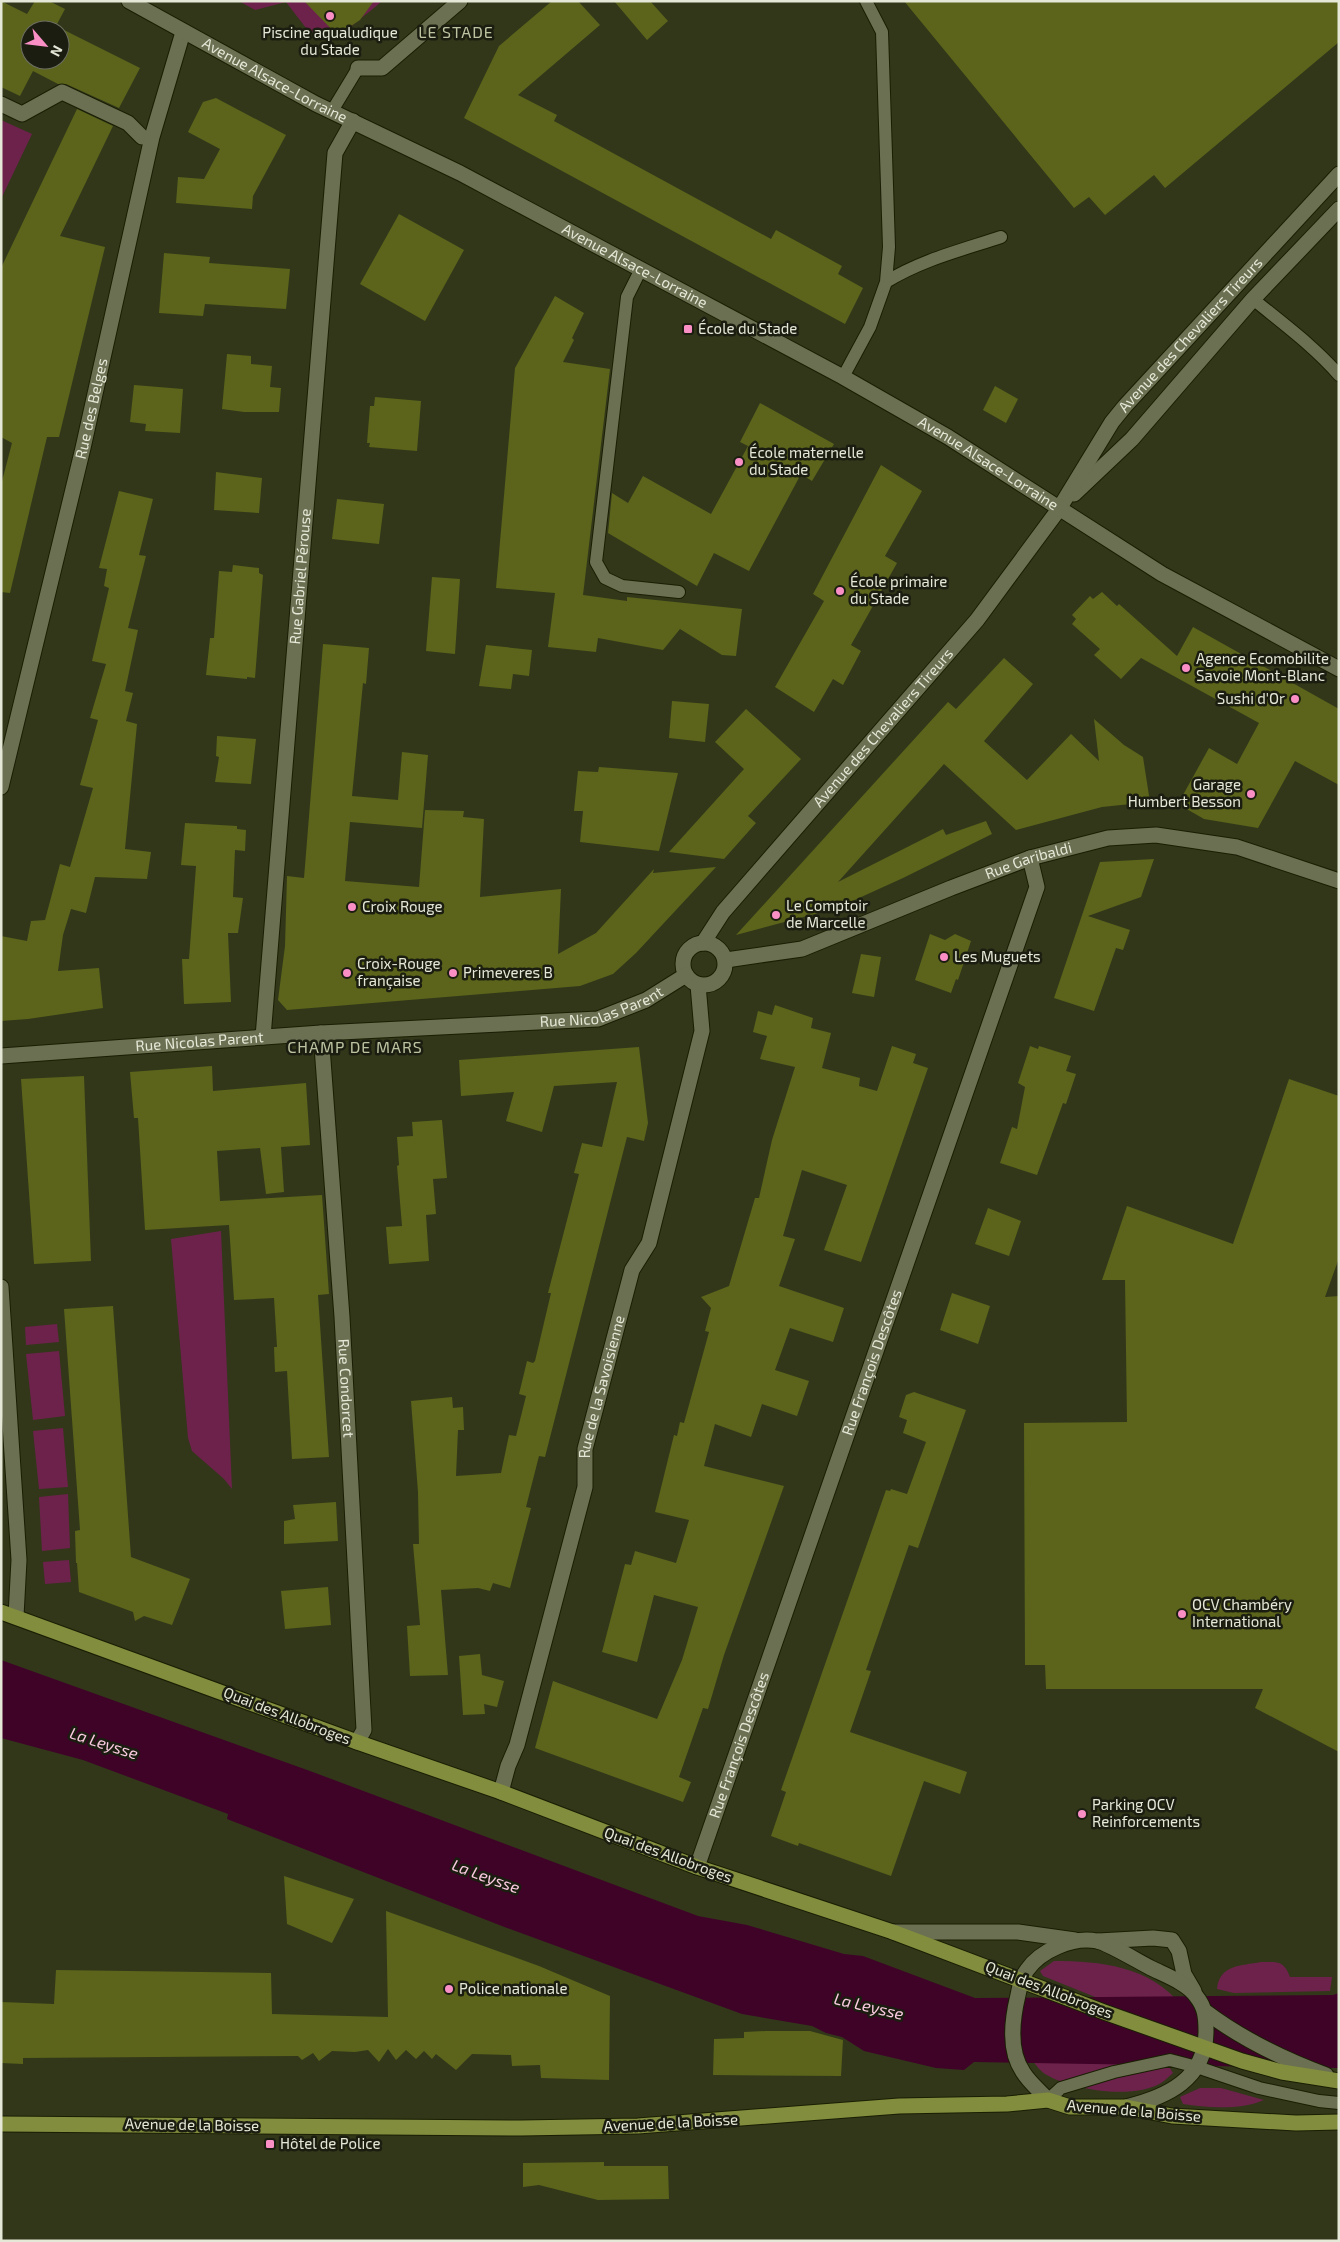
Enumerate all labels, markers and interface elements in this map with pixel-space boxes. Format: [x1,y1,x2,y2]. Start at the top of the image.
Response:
marker: Piscine aqualudique du Stade [324,10,336,22]
north arrow [20,20,70,70]
district label: LE STADE [418,22,494,41]
place label: Piscine aqualudique du Stade [262,23,398,58]
street label: Avenue Alsace-Lorraine [200,33,351,126]
text: N [47,43,67,60]
street label: Avenue Alsace-Lorraine [559,219,711,311]
street label: Avenue des Chevaliers Tireurs [1114,253,1266,415]
place label: École du Stade [698,319,797,337]
marker: École du Stade [682,323,694,335]
street label: Rue des Belges [71,356,111,461]
street label: Avenue Alsace-Lorraine [915,412,1062,513]
place label: École maternelle du Stade [749,443,864,478]
marker: École maternelle du Stade [733,456,745,468]
street label: Rue Gabriel Pérouse [285,508,314,645]
place label: École primaire du Stade [850,572,947,607]
marker: École primaire du Stade [834,585,846,597]
street label: Avenue des Chevaliers Tireurs [809,644,956,810]
place label: Agence Ecomobilite Savoie Mont-Blanc [1196,649,1329,684]
marker: Agence Ecomobilite Savoie Mont-Blanc [1180,662,1192,674]
place label: Sushi d'Or [1217,689,1285,707]
marker: Sushi d'Or [1289,693,1301,705]
place label: Garage Humbert Besson [1128,775,1241,810]
marker: Garage Humbert Besson [1245,788,1257,800]
street label: Rue Garibaldi [982,838,1074,882]
place label: Le Comptoir de Marcelle [786,896,868,931]
place label: Croix Rouge [362,897,443,915]
marker: Croix Rouge [346,901,358,913]
marker: Le Comptoir de Marcelle [770,909,782,921]
place label: Les Muguets [954,947,1041,965]
marker: Les Muguets [938,951,950,963]
place label: Croix-Rouge française [357,954,441,990]
place label: Primeveres B [463,963,553,981]
marker: Croix-Rouge française [341,967,353,979]
marker: Primeveres B [447,967,459,979]
street label: Rue Nicolas Parent [539,982,666,1030]
street label: Rue Nicolas Parent [135,1027,264,1054]
district label: CHAMP DE MARS [287,1037,423,1056]
street label: Rue François Descôtes [837,1287,905,1438]
street label: Rue de la Savoisienne [575,1313,628,1458]
street label: Rue Condorcet [335,1338,358,1438]
place label: OCV Chambéry International [1192,1595,1292,1630]
marker: OCV Chambéry International [1176,1608,1188,1620]
street label: Rue François Descôtes [705,1669,772,1820]
street label: Quai des Allobroges [221,1683,353,1749]
water label: La Leysse [67,1723,141,1764]
place label: Parking OCV Reinforcements [1092,1795,1200,1830]
marker: Parking OCV Reinforcements [1076,1808,1088,1820]
street label: Quai des Allobroges [602,1823,735,1887]
water label: La Leysse [449,1854,523,1898]
street label: Quai des Allobroges [983,1957,1115,2023]
place label: Police nationale [459,1979,567,1997]
marker: Police nationale [443,1983,455,1995]
water label: La Leysse [832,1988,906,2024]
street label: Avenue de la Boisse [1066,2095,1202,2125]
street label: Avenue de la Boisse [603,2109,739,2135]
street label: Avenue de la Boisse [125,2114,259,2134]
place label: Hôtel de Police [280,2134,380,2152]
marker: Hôtel de Police [264,2138,276,2150]

